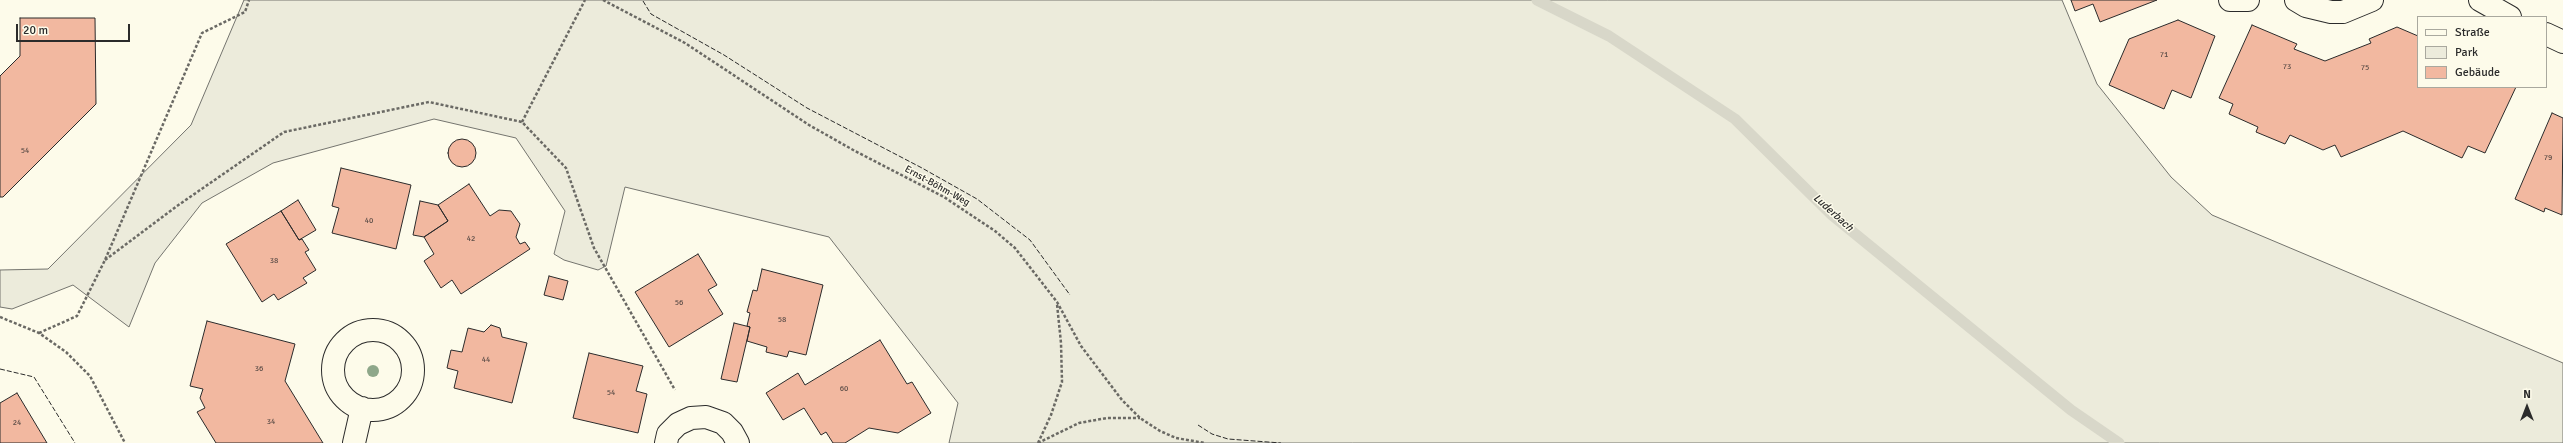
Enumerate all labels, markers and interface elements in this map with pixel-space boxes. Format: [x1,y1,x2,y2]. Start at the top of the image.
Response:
scale bar [18,16,132,42]
legend [2417,16,2547,88]
text: 20 m [23,23,48,38]
text: Straße [2455,25,2490,40]
text: Park [2455,45,2478,60]
house number: 71 [2160,50,2168,60]
house number: 73 [2283,62,2291,72]
house number: 75 [2361,63,2369,73]
text: Gebäude [2455,65,2500,80]
house number: 54 [21,146,29,156]
house number: 79 [2544,153,2552,163]
street label: Ernst-Böhm-Weg [902,163,972,209]
water label: Luderbach [1810,192,1856,234]
house number: 40 [365,216,373,226]
house number: 42 [467,234,475,244]
house number: 38 [270,256,278,266]
house number: 56 [675,298,683,308]
house number: 58 [778,315,786,325]
house number: 44 [482,355,490,365]
house number: 36 [255,364,263,374]
house number: 60 [840,384,848,394]
north arrow [2507,387,2547,427]
house number: 54 [607,388,615,398]
text: N [2523,388,2531,401]
house number: 34 [267,417,275,427]
house number: 24 [13,418,21,428]

